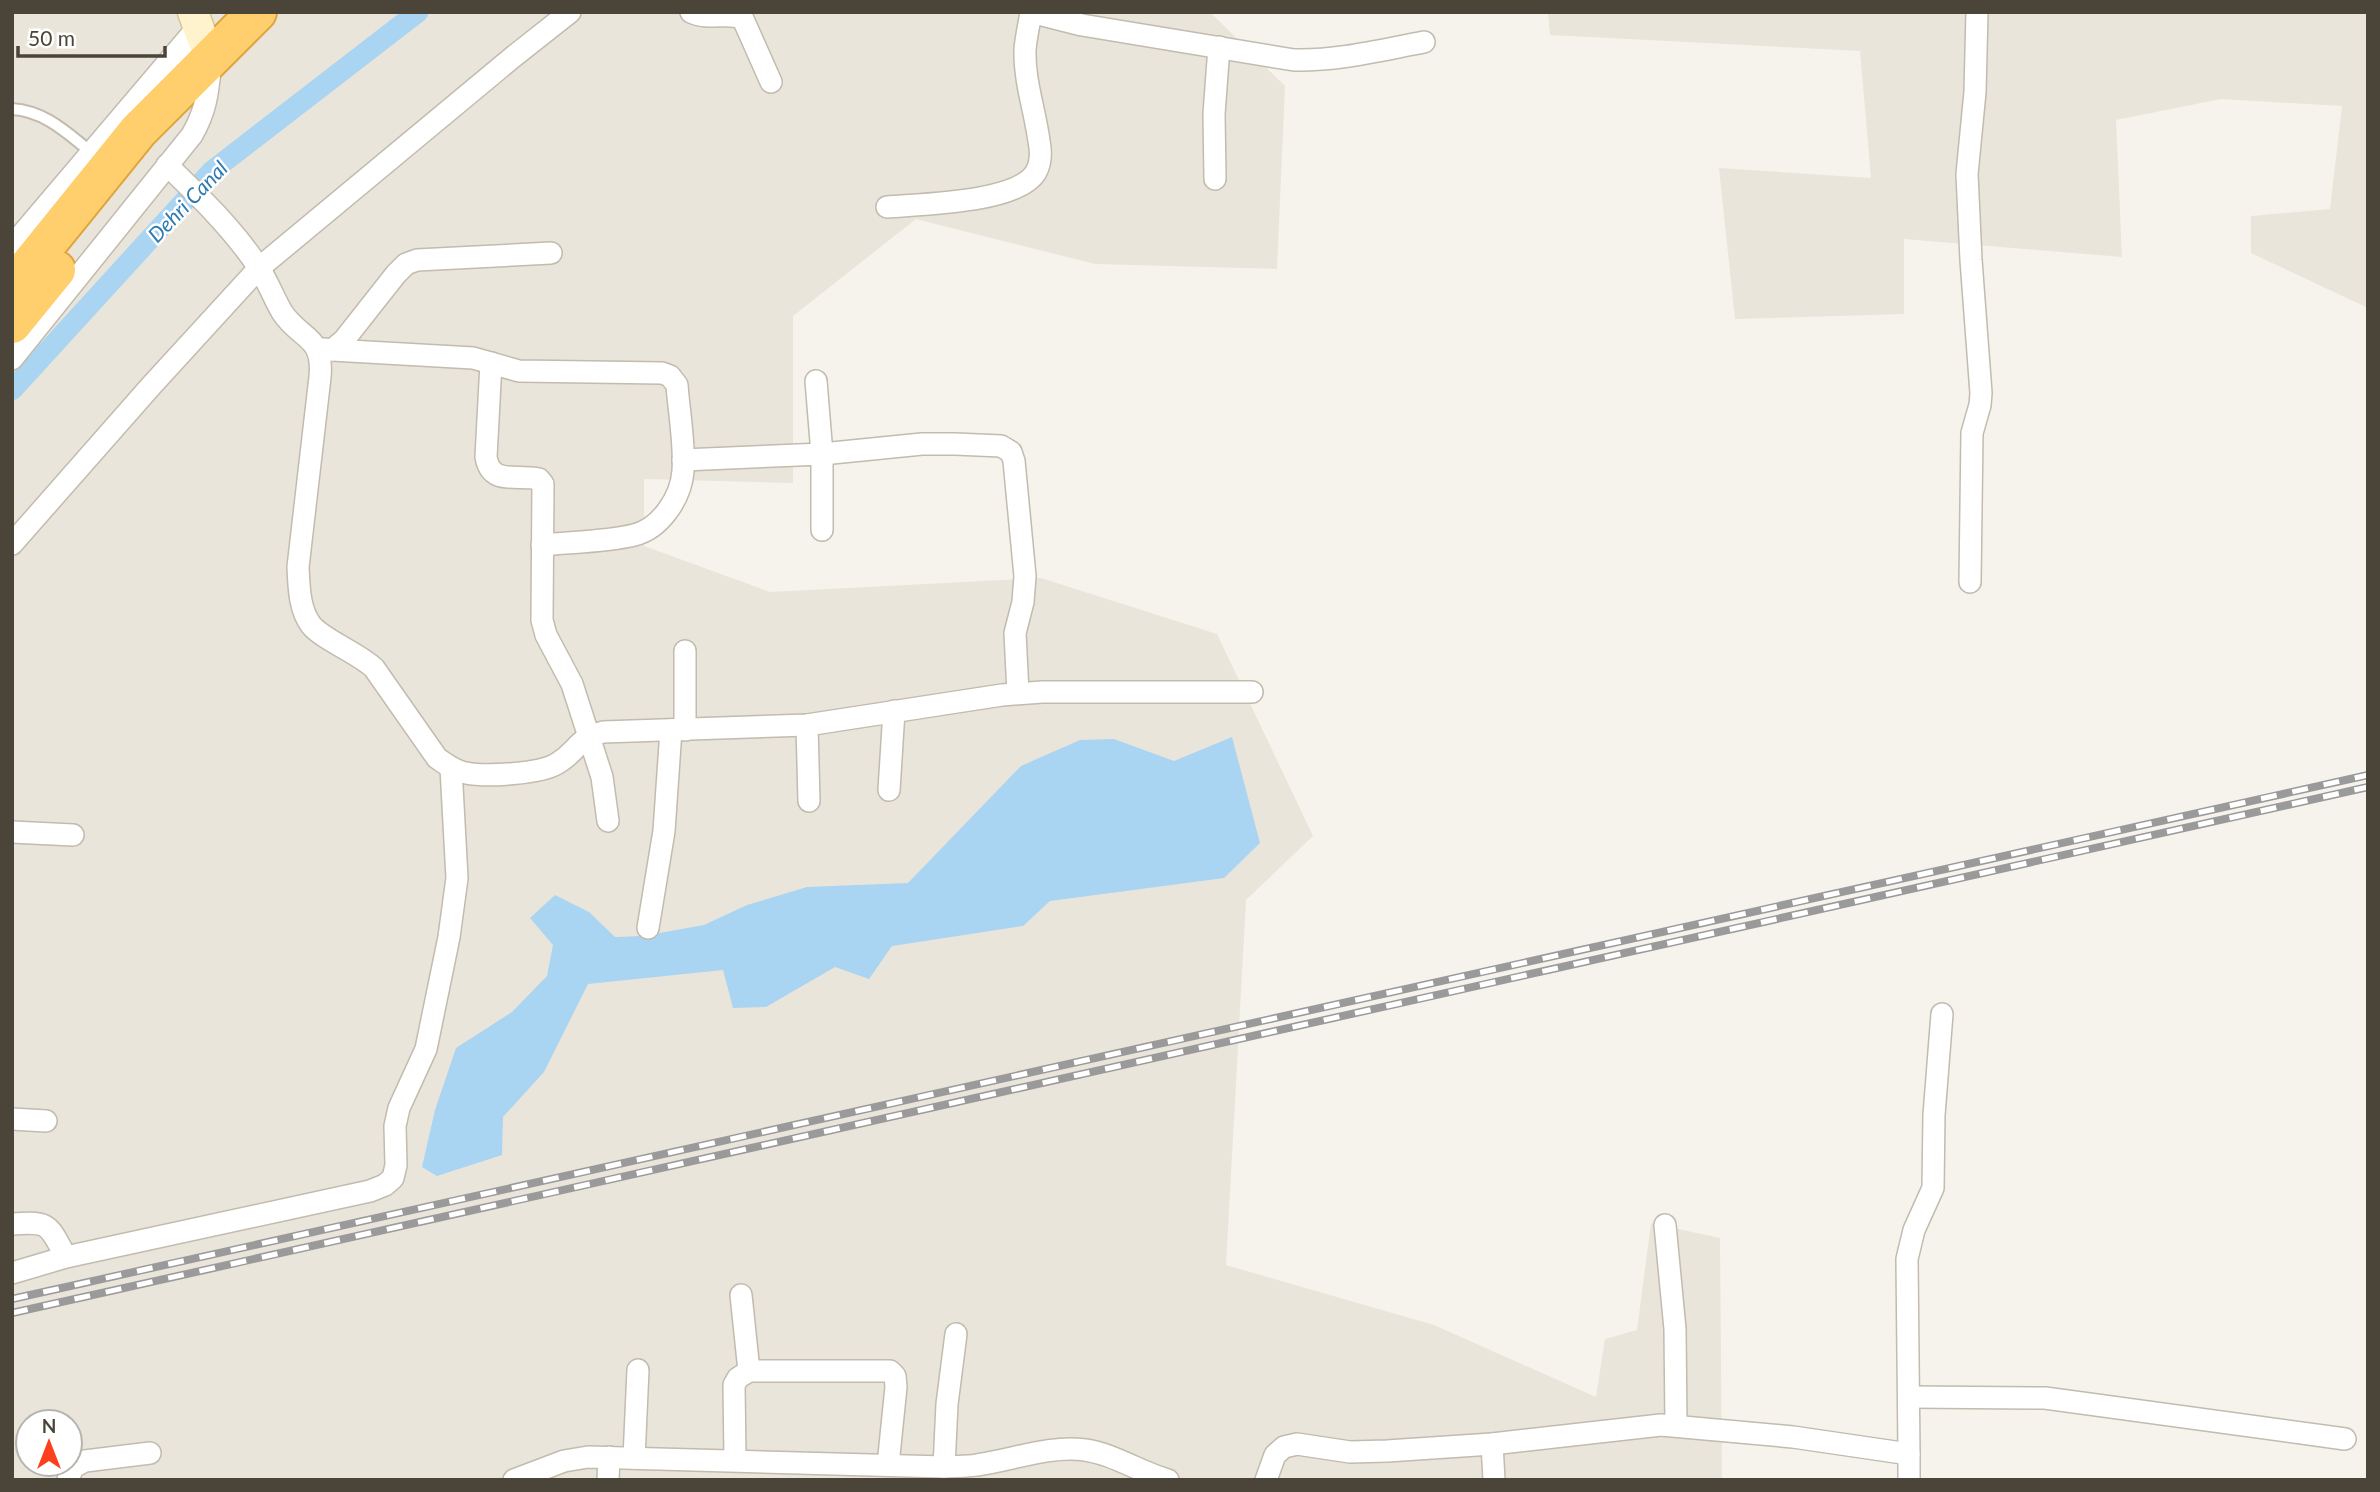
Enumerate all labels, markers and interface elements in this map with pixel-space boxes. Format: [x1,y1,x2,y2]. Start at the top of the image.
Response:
scale bar [18,14,164,58]
text: 50 m [28,25,75,50]
water label: Dehri Canal [142,155,232,247]
north arrow [14,1408,84,1478]
text: N [42,1414,56,1437]

